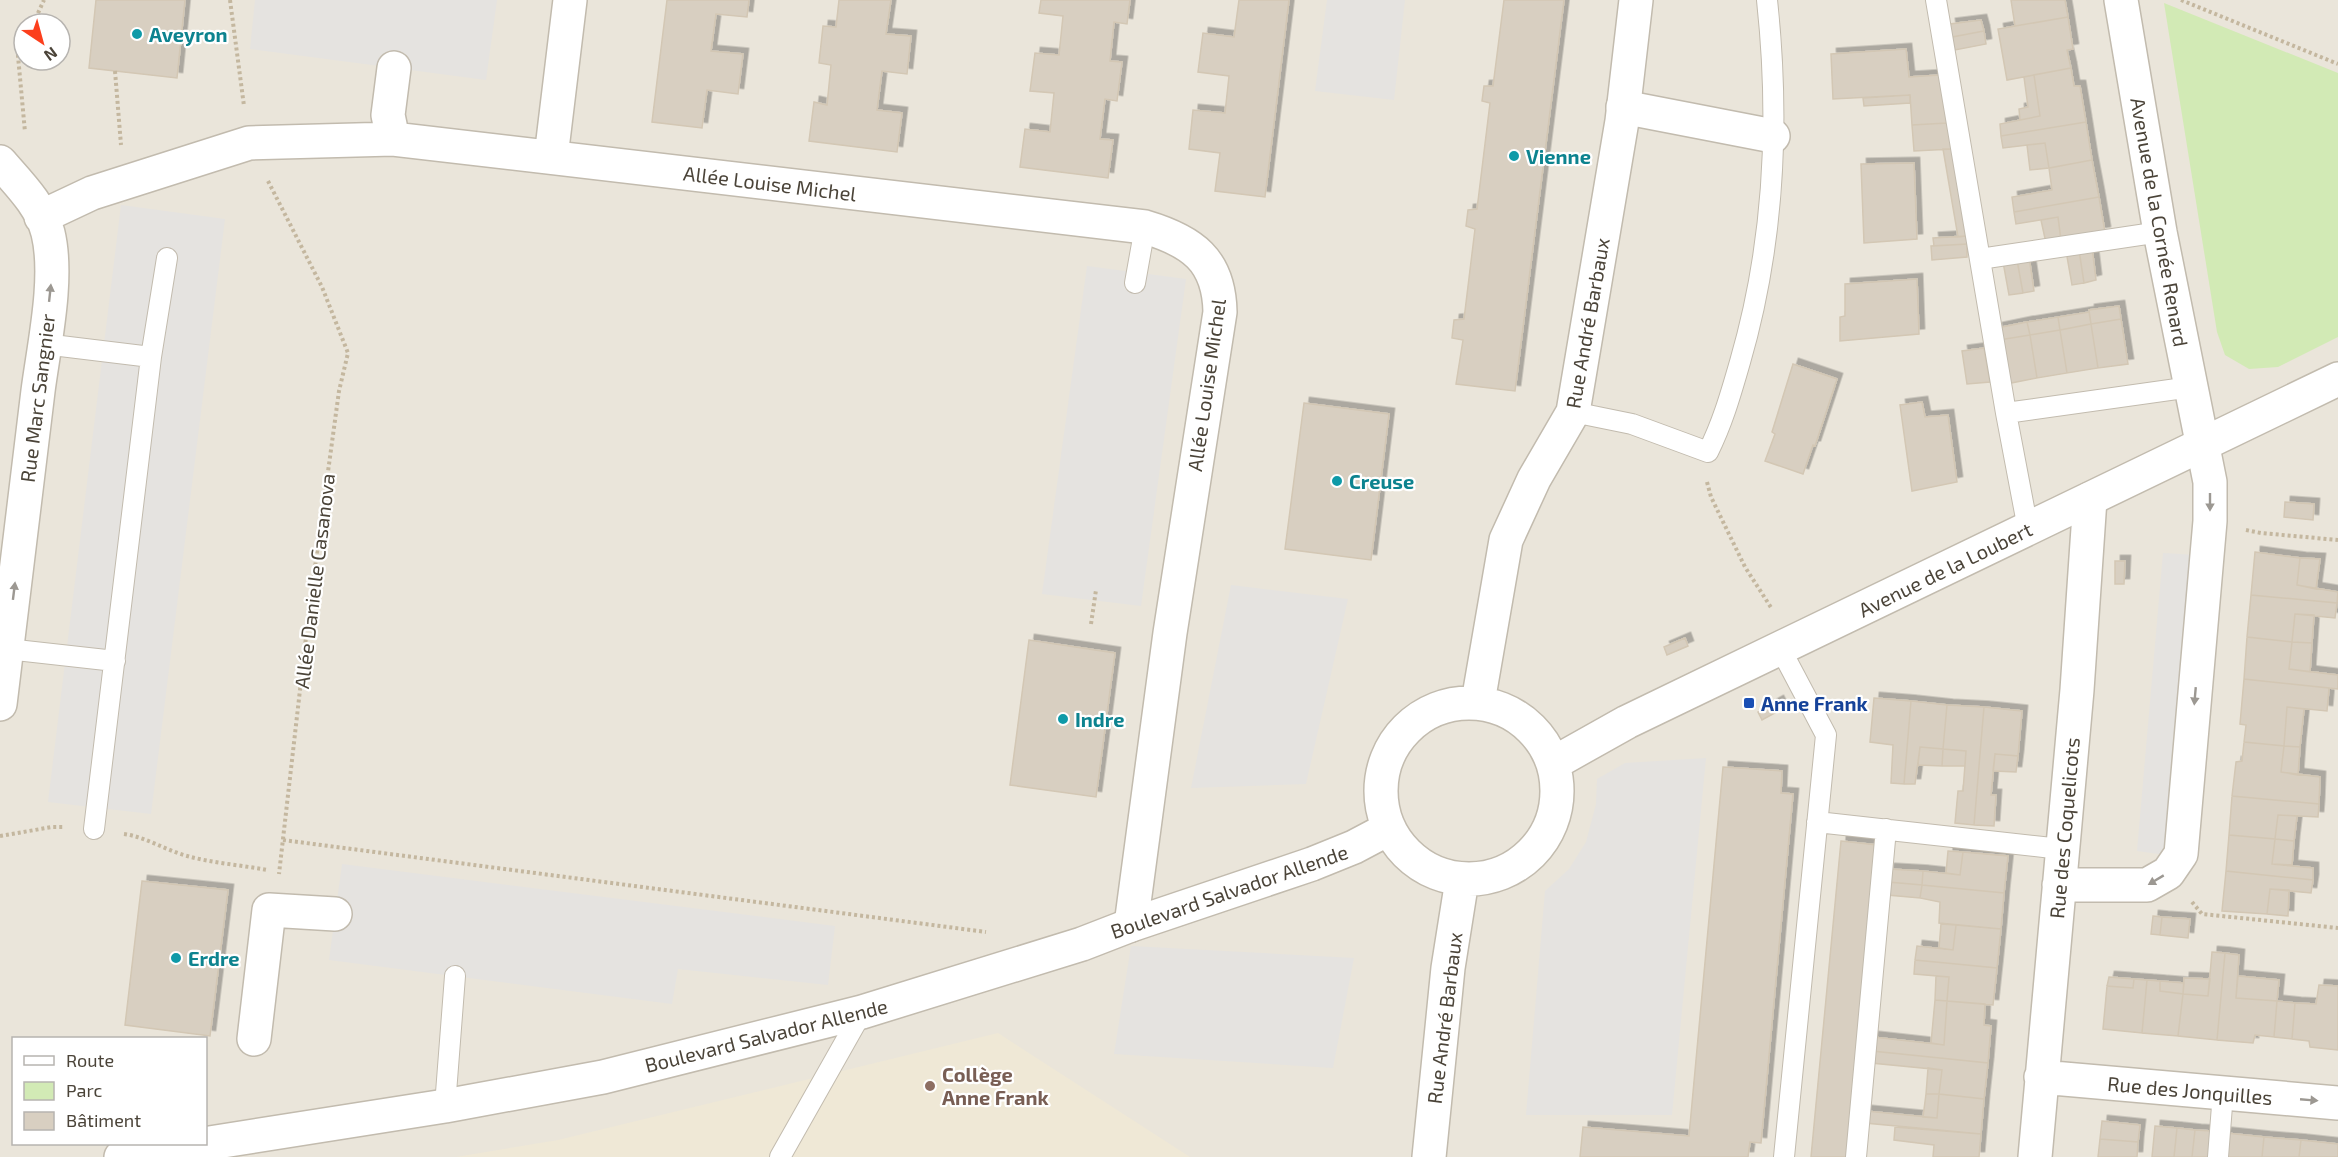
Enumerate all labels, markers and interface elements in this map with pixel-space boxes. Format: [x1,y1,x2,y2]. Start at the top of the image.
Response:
north arrow [12,12,72,72]
place label: Aveyron [149,22,227,47]
marker: Aveyron [130,27,144,41]
text: N [41,43,61,66]
street label: Avenue de la Cornée Renard [2126,95,2194,349]
place label: Vienne [1526,144,1591,168]
marker: Vienne [1507,149,1521,163]
street label: Allée Louise Michel [682,160,858,206]
street label: Rue André Barbaux [1560,235,1614,410]
one-way arrow [45,283,55,302]
street label: Allée Louise Michel [1182,297,1230,473]
street label: Rue Marc Sangnier [15,312,59,484]
place label: Creuse [1349,469,1414,493]
street label: Allée Danielle Casanova [289,472,339,690]
marker: Creuse [1330,474,1344,488]
one-way arrow [2205,492,2215,511]
street label: Avenue de la Loubert [1854,516,2036,621]
one-way arrow [9,581,19,600]
one-way arrow [2190,687,2200,706]
place label: Anne Frank [1761,691,1868,715]
marker: Anne Frank [1742,696,1756,710]
place label: Indre [1075,707,1124,731]
marker: Indre [1056,712,1070,726]
street label: Rue des Coquelicots [2044,736,2084,920]
street label: Boulevard Salvador Allende [1107,839,1351,943]
one-way arrow [2148,874,2164,885]
street label: Rue André Barbaux [1422,930,1466,1105]
place label: Erdre [188,946,240,970]
marker: Erdre [169,951,183,965]
street label: Boulevard Salvador Allende [642,993,890,1077]
legend [12,1037,207,1145]
text: Route [66,1049,114,1071]
place label: Collège Anne Frank [942,1062,1049,1109]
street label: Rue des Jonquilles [2106,1071,2274,1109]
text: Parc [66,1079,102,1101]
marker: Collège Anne Frank [923,1079,937,1093]
one-way arrow [2299,1095,2318,1105]
text: Bâtiment [66,1109,141,1131]

